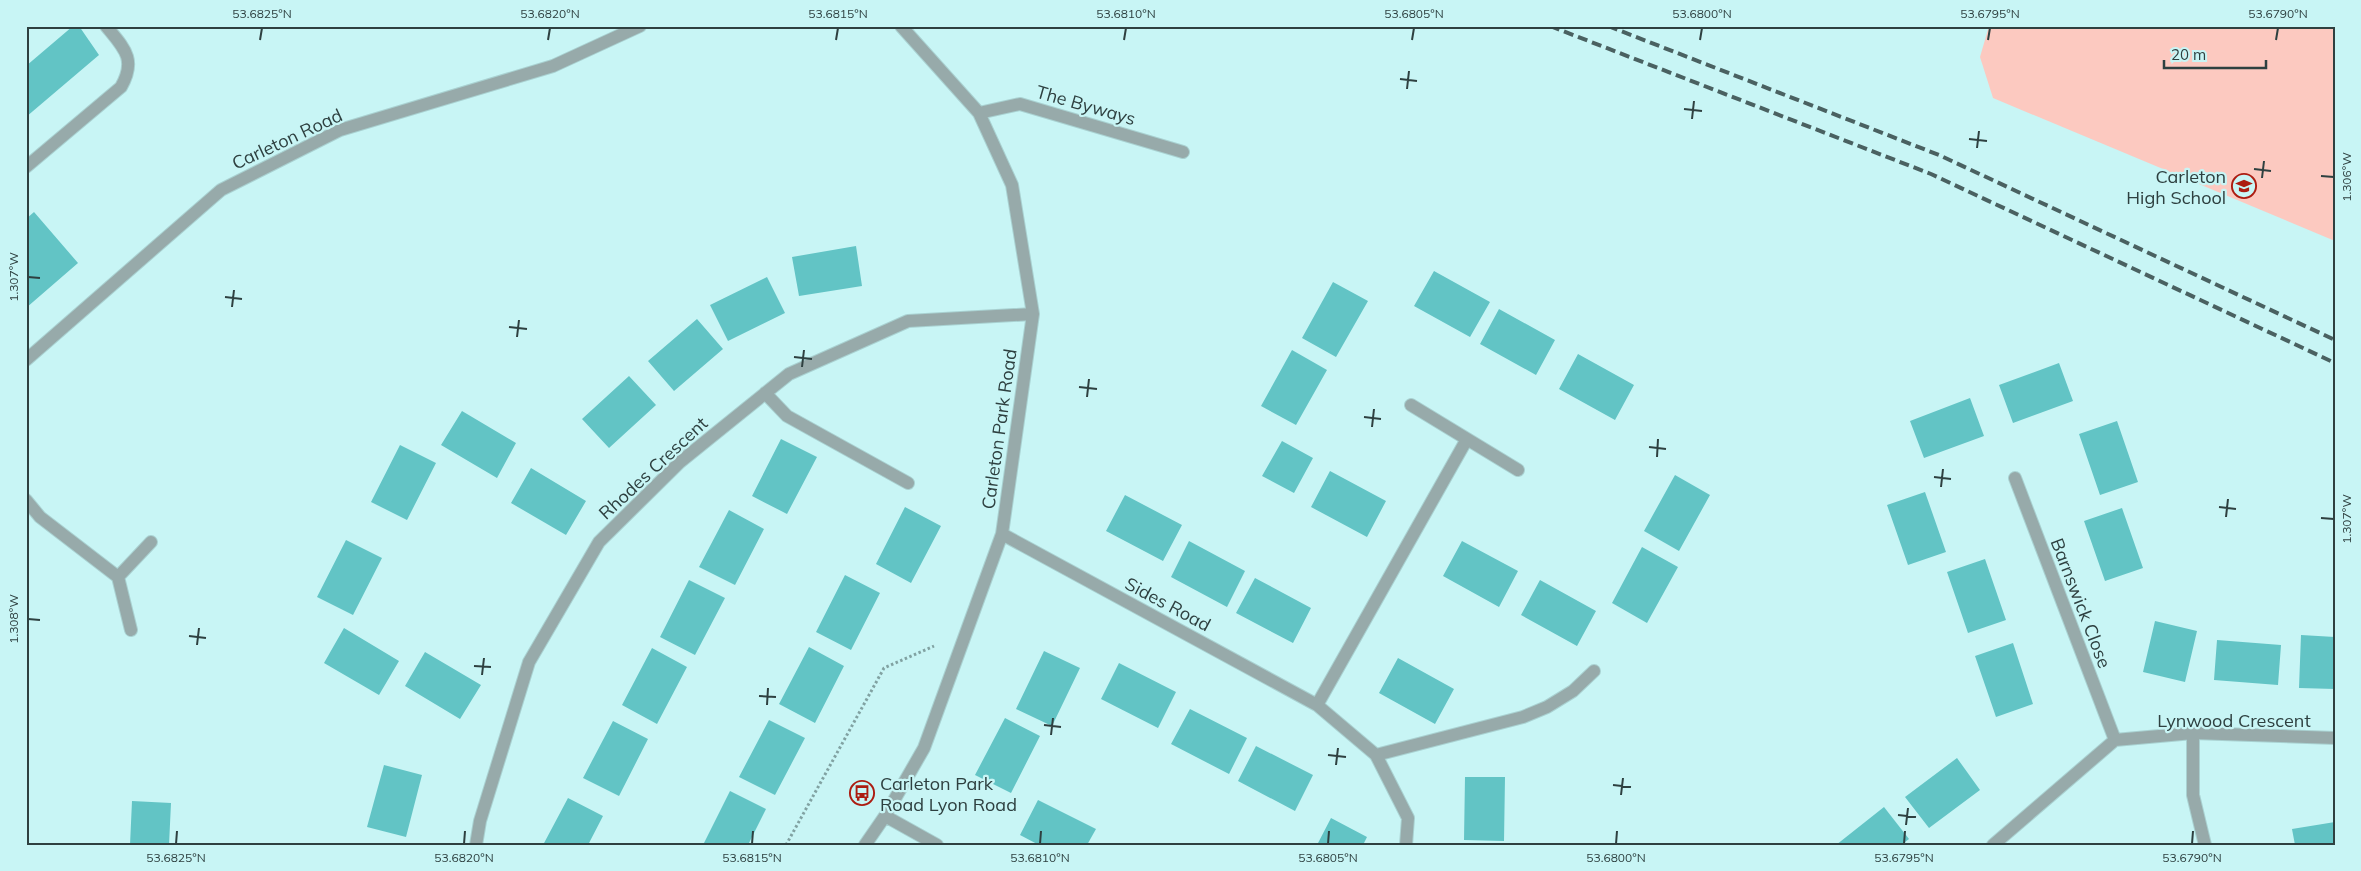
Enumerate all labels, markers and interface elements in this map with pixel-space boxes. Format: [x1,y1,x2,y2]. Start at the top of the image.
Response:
text: 53.6825°N [232,6,292,21]
text: 53.6820°N [520,6,580,21]
text: 53.6815°N [808,6,868,21]
text: 53.6810°N [1096,6,1156,21]
text: 53.6805°N [1384,6,1444,21]
text: 53.6800°N [1672,6,1732,21]
text: 53.6795°N [1960,6,2020,21]
text: 53.6790°N [2248,6,2308,21]
scale bar [2164,38,2266,70]
text: 20 m [2171,45,2206,64]
street label: The Byways [1034,80,1138,130]
street label: Carleton Road [228,103,346,175]
text: 1.306°W [2339,152,2354,202]
place label: Carleton High School [2126,165,2226,209]
school or university icon: Carleton High School [2231,173,2257,199]
text: 1.307°W [6,252,21,302]
street label: Carleton Park Road [976,347,1022,511]
street label: Rhodes Crescent [594,412,712,524]
text: 1.307°W [2339,494,2354,544]
street label: Barnswick Close [2046,535,2116,671]
street label: Sides Road [1121,572,1215,636]
text: 1.308°W [6,594,21,644]
street label: Lynwood Crescent [2157,709,2311,732]
place label: Carleton Park Road Lyon Road [880,772,1017,816]
bus stop icon: Carleton Park Road Lyon Road [849,780,875,806]
text: 53.6825°N [146,850,206,865]
text: 53.6820°N [434,850,494,865]
text: 53.6815°N [722,850,782,865]
text: 53.6810°N [1010,850,1070,865]
text: 53.6805°N [1298,850,1358,865]
text: 53.6800°N [1586,850,1646,865]
text: 53.6795°N [1874,850,1934,865]
text: 53.6790°N [2162,850,2222,865]

